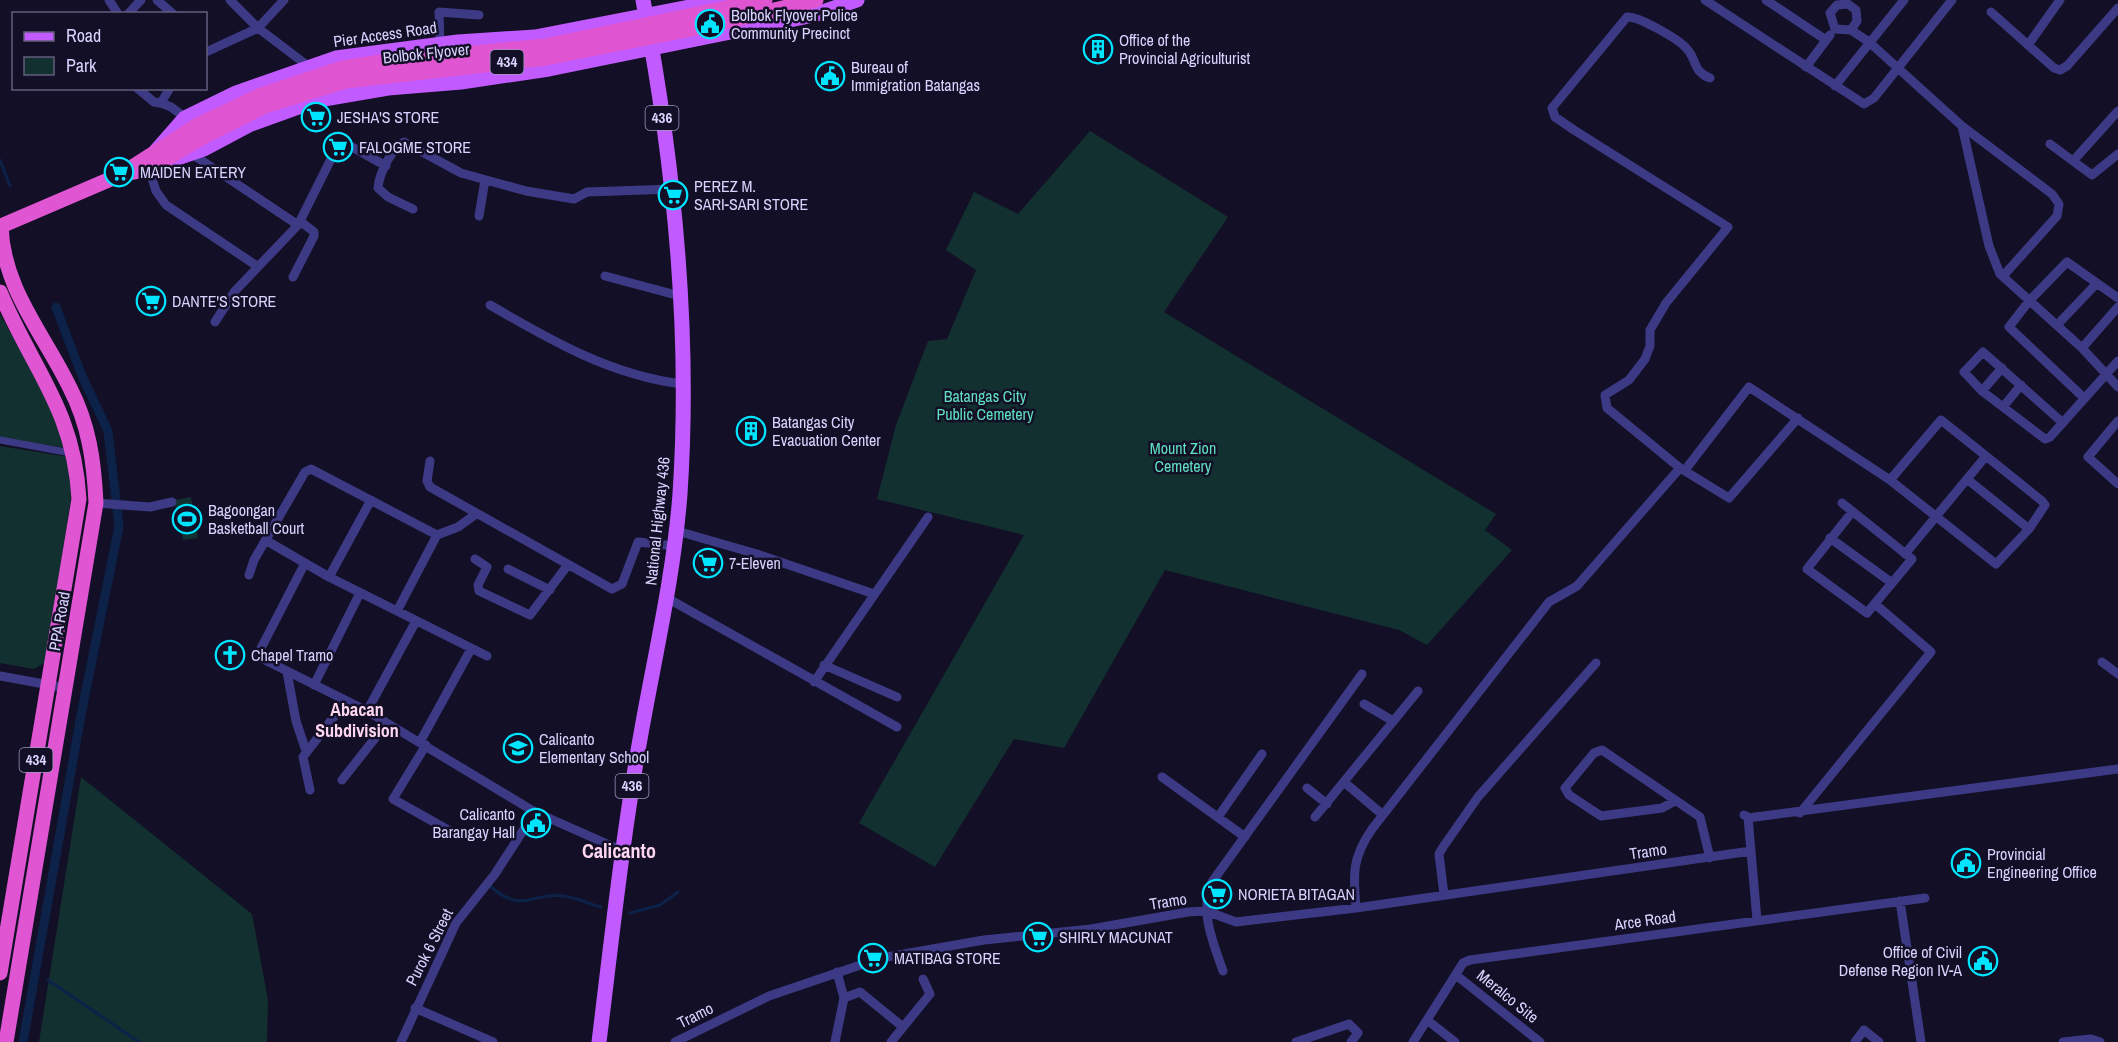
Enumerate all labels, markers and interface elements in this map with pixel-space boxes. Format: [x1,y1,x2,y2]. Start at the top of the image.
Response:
place label: Bolbok Flyover Police Community Precinct [731,4,858,44]
public building icon: Bolbok Flyover Police Community Precinct [694,8,726,40]
legend [12,12,207,90]
street label: Pier Access Road [332,16,438,52]
text: Road [66,23,101,48]
place label: Office of the Provincial Agriculturist [1119,29,1251,69]
building icon: Office of the Provincial Agriculturist [1082,33,1114,65]
street label: Bolbok Flyover [382,37,471,68]
road number: 434 [490,50,524,74]
text: Park [66,53,97,78]
place label: Bureau of Immigration Batangas [851,56,980,96]
public building icon: Bureau of Immigration Batangas [814,60,846,92]
supermarket icon: JESHA'S STORE [300,101,332,133]
place label: JESHA'S STORE [337,106,439,128]
road number: 436 [646,106,678,130]
supermarket icon: FALOGME STORE [322,131,354,163]
place label: FALOGME STORE [359,136,471,158]
supermarket icon: MAIDEN EATERY [103,156,135,188]
place label: MAIDEN EATERY [140,161,246,183]
place label: PEREZ M. SARI-SARI STORE [694,175,808,215]
supermarket icon: PEREZ M. SARI-SARI STORE [657,179,689,211]
supermarket icon: DANTE'S STORE [135,285,167,317]
place label: DANTE'S STORE [172,290,276,312]
park label: Batangas City Public Cemetery [937,385,1034,425]
place label: Batangas City Evacuation Center [772,411,881,451]
building icon: Batangas City Evacuation Center [735,415,767,447]
park label: Mount Zion Cemetery [1150,437,1216,477]
street label: National Highway 436 [639,456,675,586]
place label: Bagoongan Basketball Court [208,499,305,539]
sports icon: Bagoongan Basketball Court [171,503,203,535]
supermarket icon: 7-Eleven [692,547,724,579]
place label: 7-Eleven [729,552,781,574]
street label: PPA Road [43,590,75,652]
church icon: Chapel Tramo [214,639,246,671]
place label: Chapel Tramo [251,644,333,666]
district label: Abacan Subdivision [315,697,399,743]
place label: Calicanto Elementary School [539,728,649,768]
school or university icon: Calicanto Elementary School [502,732,534,764]
road number: 434 [20,748,52,772]
road number: 436 [616,774,648,798]
place label: Calicanto Barangay Hall [433,803,515,843]
public building icon: Calicanto Barangay Hall [520,807,552,839]
district label: Calicanto [582,837,656,864]
street label: Tramo [1628,838,1668,864]
place label: Provincial Engineering Office [1987,843,2097,883]
public building icon: Provincial Engineering Office [1950,847,1982,879]
supermarket icon: NORIETA BITAGAN [1201,878,1233,910]
place label: NORIETA BITAGAN [1238,883,1355,905]
street label: Tramo [1148,887,1188,915]
street label: Purok 6 Street [400,904,458,989]
street label: Arce Road [1612,905,1677,935]
supermarket icon: SHIRLY MACUNAT [1022,921,1054,953]
place label: SHIRLY MACUNAT [1059,926,1173,948]
place label: Office of Civil Defense Region IV-A [1839,941,1962,981]
supermarket icon: MATIBAG STORE [857,942,889,974]
public building icon: Office of Civil Defense Region IV-A [1967,945,1999,977]
place label: MATIBAG STORE [894,947,1001,969]
street label: Meralco Site [1472,964,1544,1028]
street label: Tramo [673,997,717,1033]

